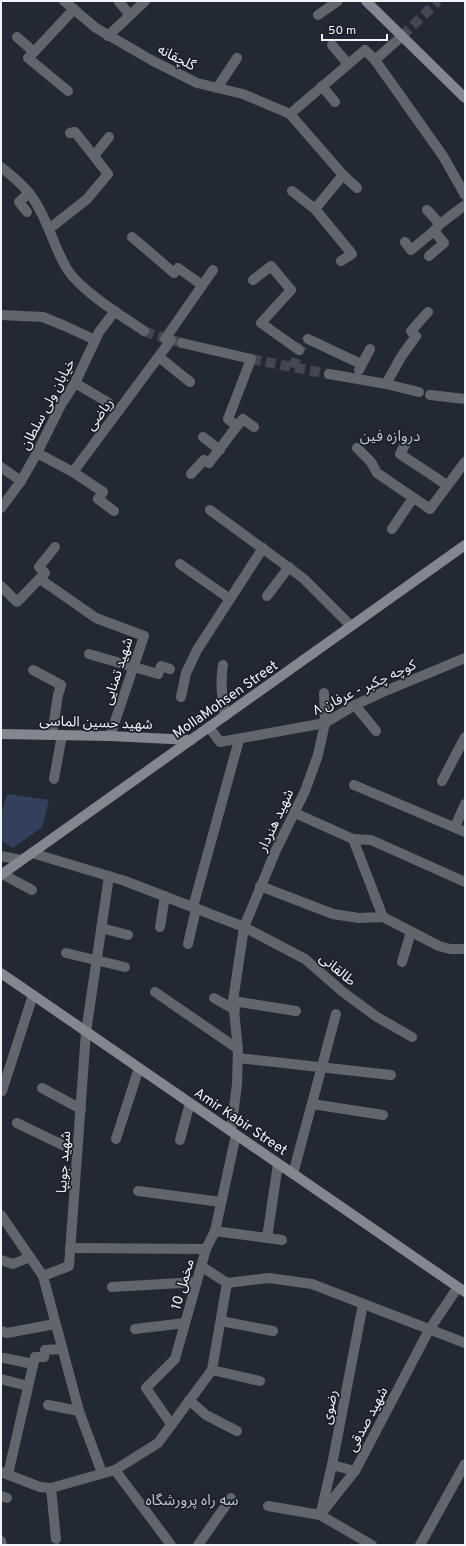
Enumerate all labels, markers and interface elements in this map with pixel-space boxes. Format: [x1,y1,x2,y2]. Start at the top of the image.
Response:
scale bar [322,16,387,42]
text: 50 m [328,23,356,39]
street label: گلچقانه [154,42,198,75]
street label: خیابان ولی سلطان [17,356,79,453]
street label: ریاضی [83,395,118,434]
district label: دروازه فین [360,428,420,447]
street label: شهید تمنایی [100,636,137,707]
street label: کوچه چکبر - عرفان ۸ [310,657,419,720]
street label: MollaMohsen Street [170,658,282,743]
street label: شهید حسین الماسی [39,713,153,734]
street label: شهید هنردار [254,787,298,856]
street label: طالقانی [315,950,359,990]
street label: Amir Kabir Street [190,1085,290,1160]
street label: شهید جویپا [54,1130,75,1194]
street label: مخمل 10 [168,1257,199,1312]
street label: شهید صدقی [344,1384,392,1455]
street label: رضوی [319,1389,342,1426]
district label: سه راه پرورشگاه [146,1492,239,1511]

